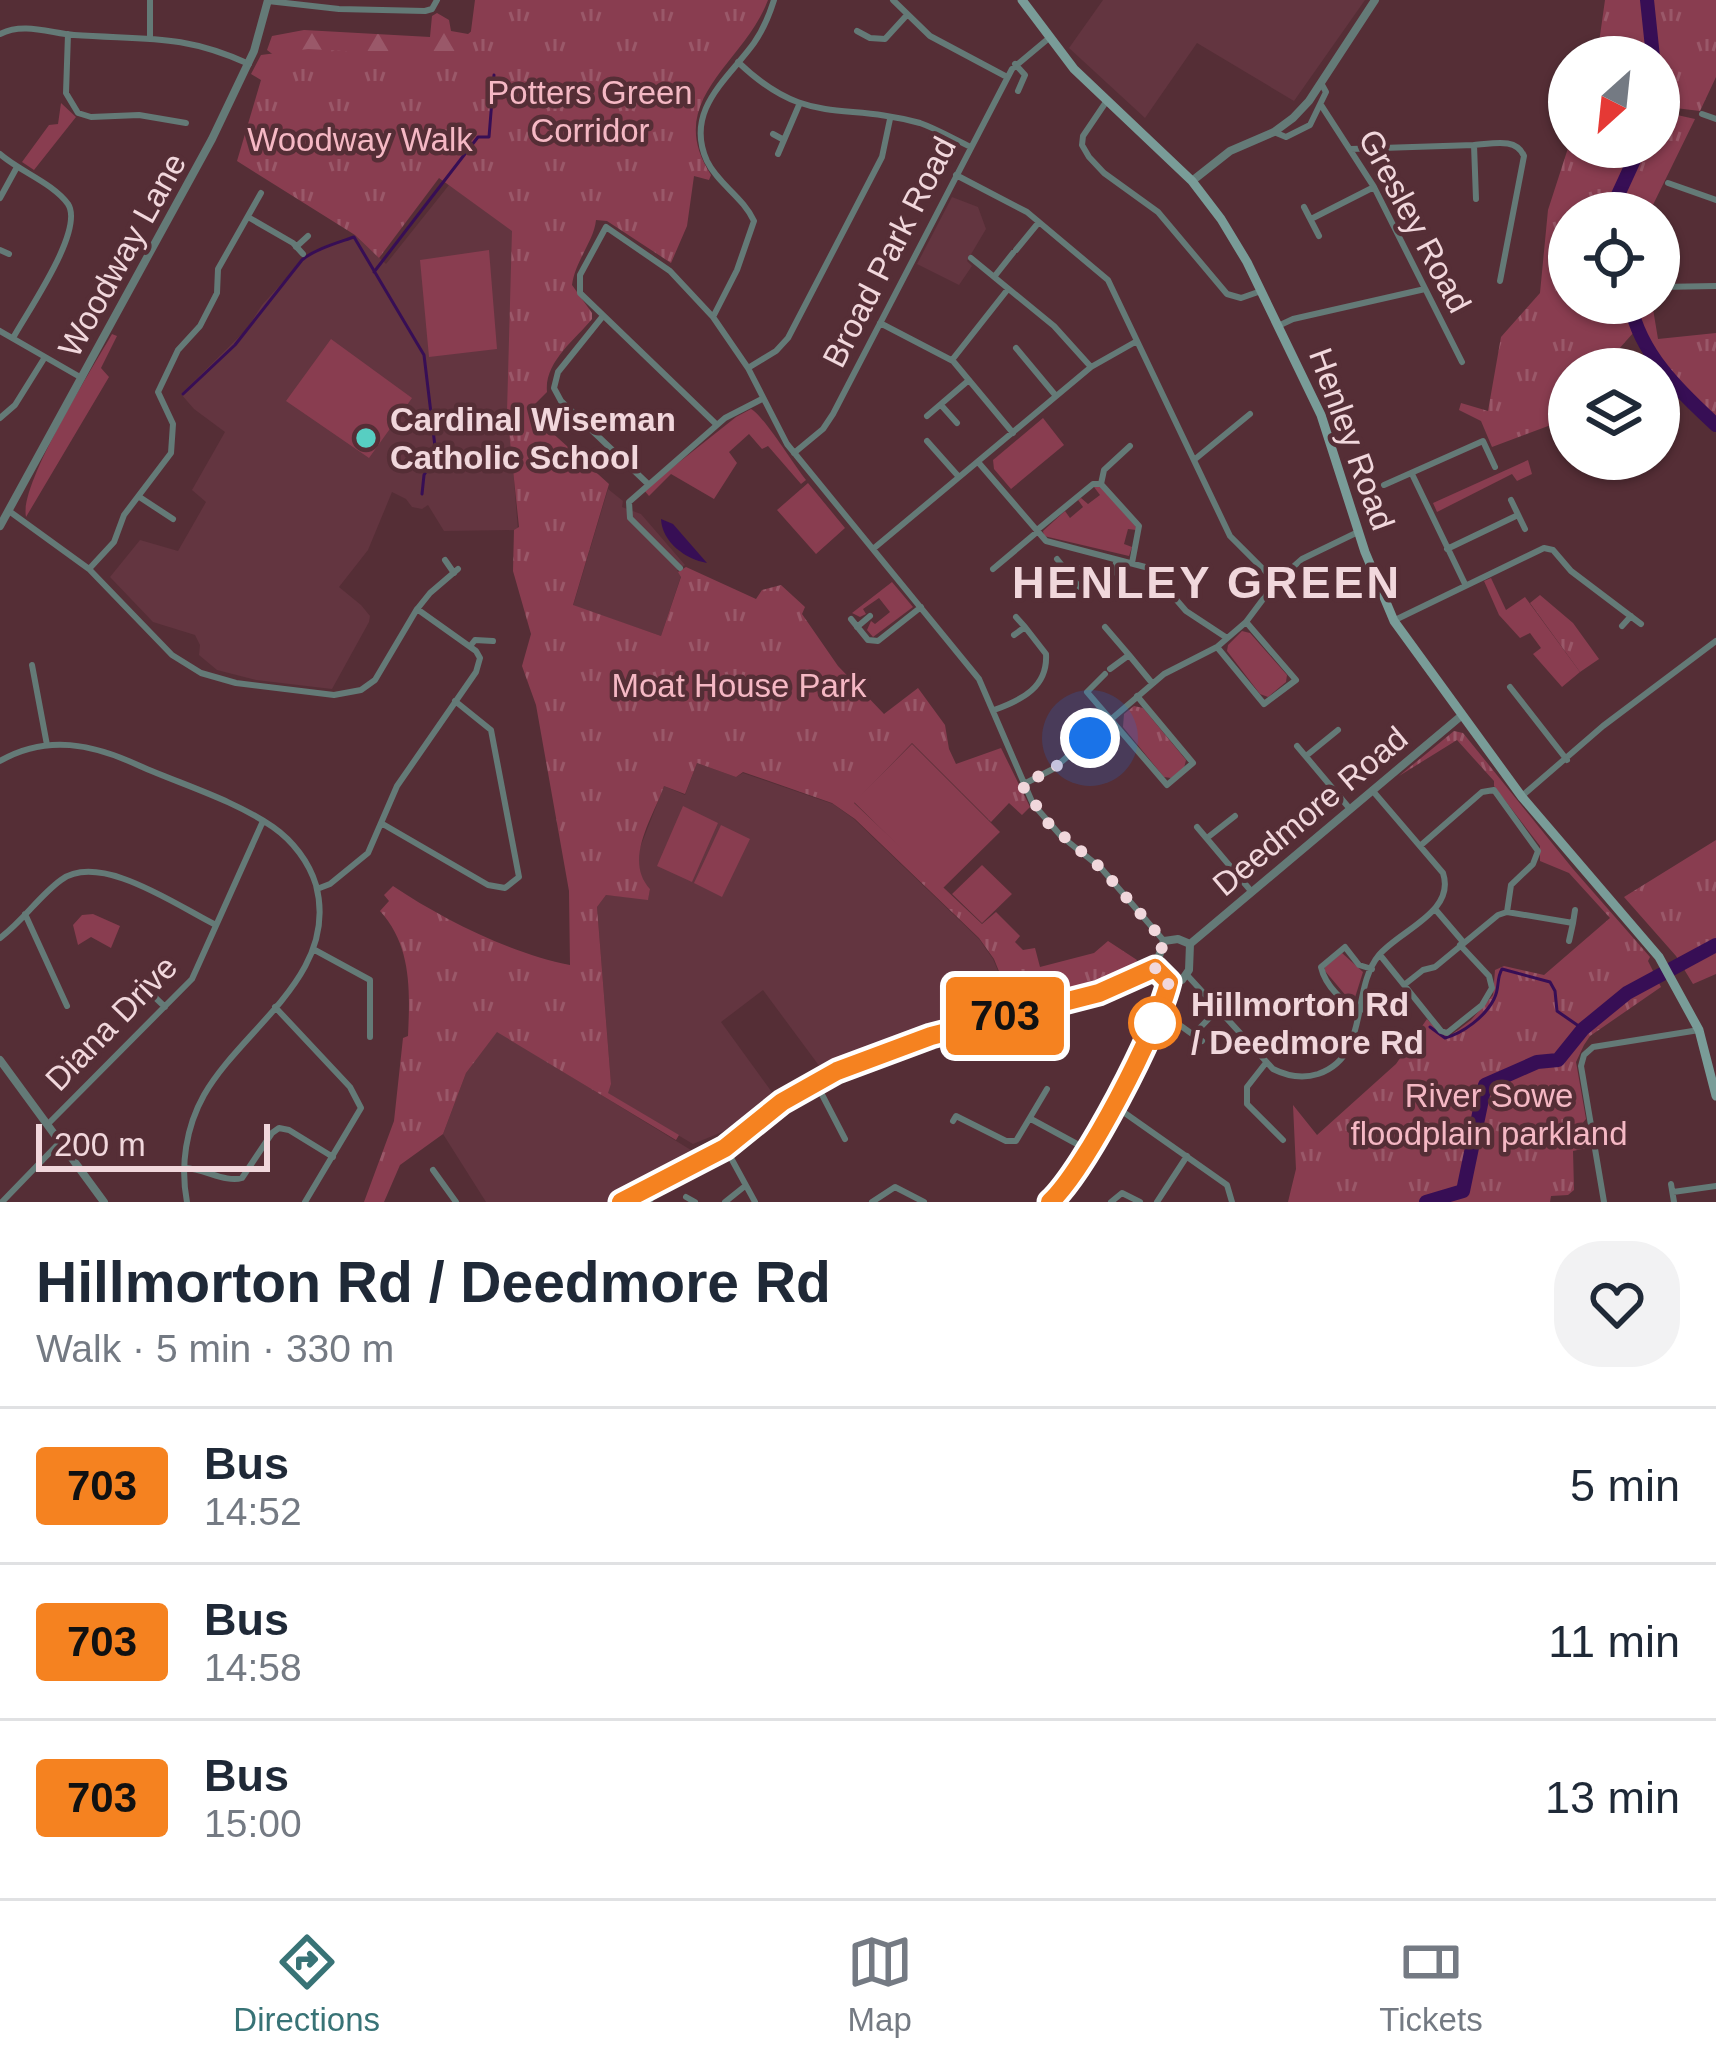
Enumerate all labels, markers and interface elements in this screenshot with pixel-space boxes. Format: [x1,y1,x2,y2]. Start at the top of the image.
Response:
north arrow [1548,36,1680,168]
map controls [1548,36,1680,480]
park label: Potters Green Corridor [487,74,693,149]
park label: Woodway Walk [247,121,473,158]
street label: Gresley Road [1351,123,1479,319]
street label: Broad Park Road [815,131,963,373]
street label: Woodway Lane [51,147,193,363]
button: locate [1548,192,1680,324]
street label: Henley Road [1302,343,1402,535]
button: layers [1548,348,1680,480]
place label: Cardinal Wiseman Catholic School [390,401,676,476]
marker: Cardinal Wiseman Catholic School [353,425,379,451]
district label: HENLEY GREEN [1012,557,1402,608]
park label: Moat House Park [612,667,867,704]
your location [1060,708,1120,768]
street label: Deedmore Road [1205,719,1415,903]
street label: Diana Drive [38,948,184,1098]
line badge: 703 [936,977,1074,1055]
place label: Hillmorton Rd / Deedmore Rd [1191,986,1424,1061]
text: 703 [970,992,1040,1039]
marker: Hillmorton Rd / Deedmore Rd [1130,998,1180,1048]
park label: River Sowe floodplain parkland [1350,1077,1628,1152]
scale bar [36,1118,270,1171]
text: 200 m [54,1126,146,1163]
button: heart [1554,1241,1680,1367]
text: Hillmorton Rd / Deedmore Rd [36,1250,831,1314]
text: Walk · 5 min · 330 m [36,1327,394,1370]
text: Bus [204,1438,289,1489]
text: 5 min [1570,1460,1680,1511]
text: 703 [67,1462,137,1509]
text: 14:52 [204,1490,302,1533]
text: Bus [204,1594,289,1645]
text: 11 min [1548,1616,1680,1667]
text: 703 [67,1618,137,1665]
text: 14:58 [204,1646,302,1689]
text: Bus [204,1750,289,1801]
text: 13 min [1545,1772,1680,1823]
text: 703 [67,1774,137,1821]
text: 15:00 [204,1802,302,1845]
tab: Directions [233,1929,380,2039]
tab: Map [847,1929,913,2039]
tab: Tickets [1379,1929,1483,2039]

